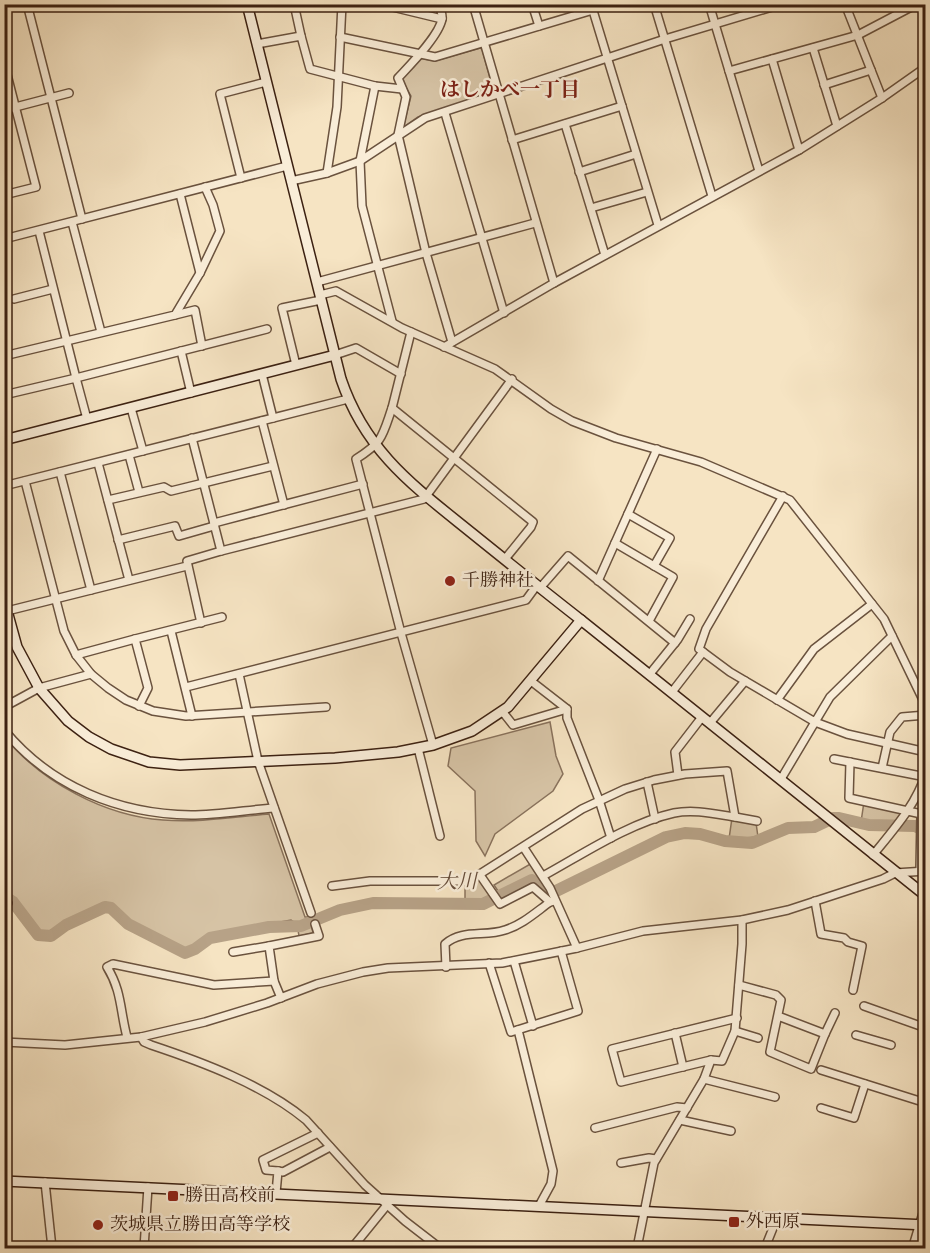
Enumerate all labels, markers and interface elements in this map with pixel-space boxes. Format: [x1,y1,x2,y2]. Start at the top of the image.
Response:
district label: はしかべ一丁目 [440,77,580,105]
place label: 千勝神社 [462,569,534,594]
marker: 千勝神社 [443,574,457,588]
water label: 大川 [437,869,479,897]
place label: 勝田高校前 [185,1184,275,1209]
marker: 勝田高校前 [166,1189,180,1203]
place label: 外西原 [746,1210,800,1235]
place label: 茨城県立勝田高等学校 [110,1213,290,1238]
marker: 外西原 [727,1215,741,1229]
marker: 茨城県立勝田高等学校 [91,1218,105,1232]

